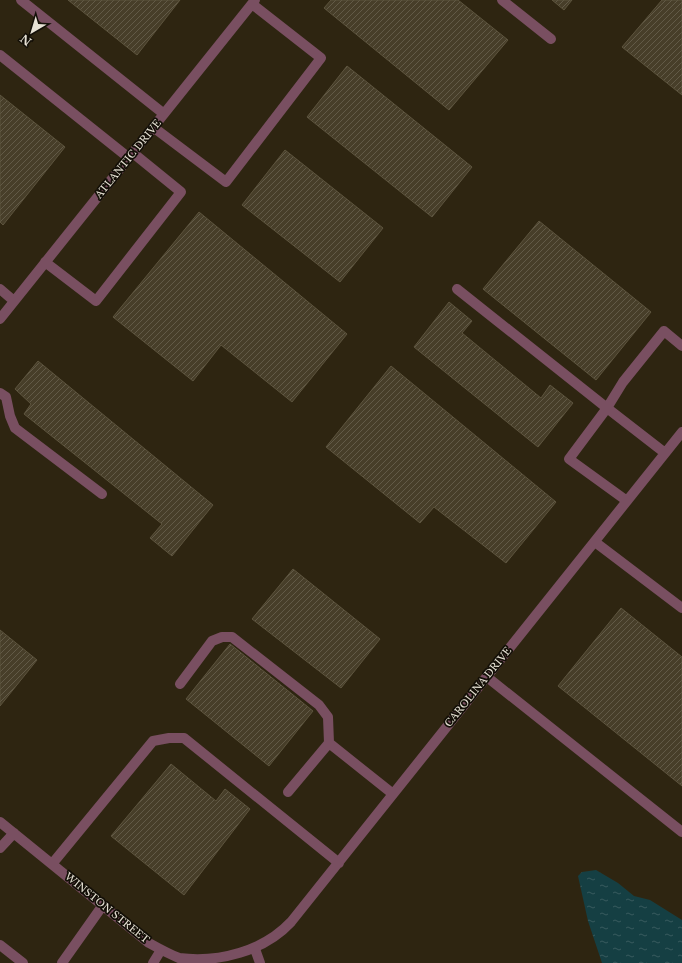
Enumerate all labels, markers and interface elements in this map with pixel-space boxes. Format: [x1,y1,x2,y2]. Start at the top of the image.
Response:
north arrow [12,12,52,52]
text: N [17,31,34,49]
street label: ATLANTIC DRIVE [92,117,164,202]
street label: CAROLINA DRIVE [442,644,514,730]
street label: WINSTON STREET [61,869,152,946]

